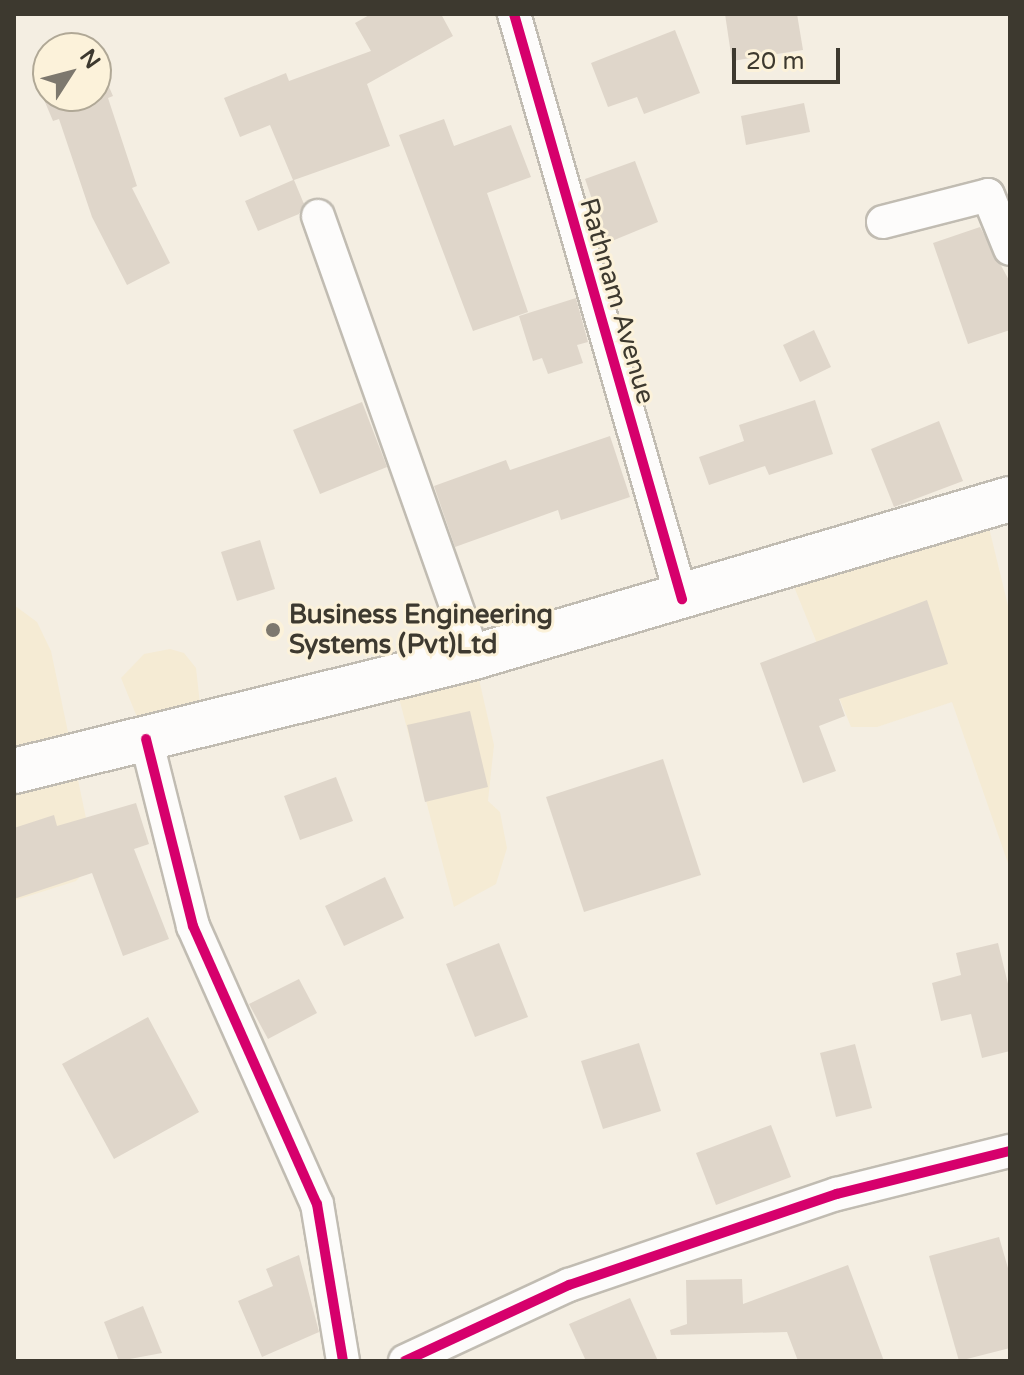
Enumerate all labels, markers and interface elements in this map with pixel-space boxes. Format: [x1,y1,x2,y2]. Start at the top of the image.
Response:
north arrow [32,32,112,112]
scale bar [736,32,844,82]
text: N [74,44,106,74]
text: 20 m [746,47,804,76]
street label: Rathnam Avenue [573,194,661,408]
place label: Business Engineering Systems (Pvt)Ltd [289,599,553,660]
marker: Business Engineering Systems (Pvt)Ltd [264,621,282,639]

